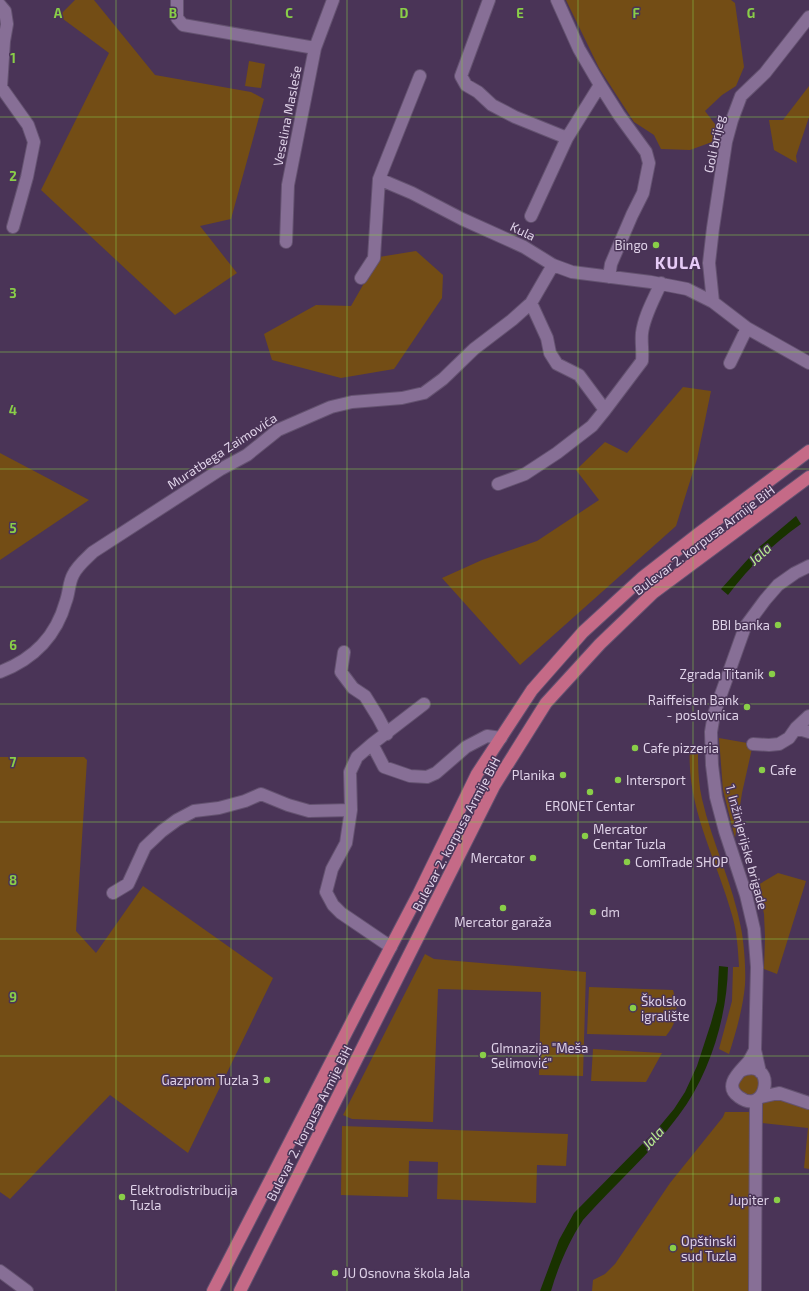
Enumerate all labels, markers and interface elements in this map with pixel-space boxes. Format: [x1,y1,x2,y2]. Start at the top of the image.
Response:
text: A [54,5,63,21]
text: B [169,5,177,21]
text: C [285,5,293,21]
text: D [400,5,409,21]
text: E [516,5,524,21]
text: F [632,5,640,21]
text: G [747,5,755,21]
text: 1 [10,50,16,66]
street label: Veselina Masleše [269,64,305,168]
street label: Goli brijeg [700,114,728,174]
text: 2 [9,168,17,184]
street label: Kula [508,218,538,244]
place label: Bingo [615,237,648,253]
marker: Bingo [651,240,661,250]
district label: KULA [655,252,701,272]
text: 3 [9,285,17,301]
text: 4 [9,402,17,418]
street label: Muratbega Zaimovića [164,409,280,493]
street label: Bulevar 2. korpusa Armije BiH [630,482,778,598]
text: 5 [9,520,17,536]
water label: Jala [744,539,775,569]
place label: BBI banka [712,617,770,633]
marker: BBI banka [773,620,783,630]
text: 6 [9,637,17,653]
place label: Zgrada Titanik [680,666,764,682]
marker: Zgrada Titanik [767,669,777,679]
place label: Raiffeisen Bank - poslovnica [648,692,739,723]
marker: Raiffeisen Bank - poslovnica [742,702,752,712]
place label: Cafe pizzeria [643,740,719,756]
marker: Cafe pizzeria [630,743,640,753]
text: 7 [10,754,17,770]
street label: Bulevar 2. korpusa Armije BiH [408,754,504,914]
place label: Cafe [770,762,796,778]
marker: Cafe [757,765,767,775]
place label: Planika [512,767,555,783]
marker: Planika [558,770,568,780]
place label: Intersport [626,772,686,788]
marker: Intersport [613,775,623,785]
street label: 1. Inžinjerijske brigade [723,783,771,911]
marker: ERONET Centar [585,787,595,797]
place label: ERONET Centar [545,798,635,814]
place label: Mercator Centar Tuzla [593,821,666,852]
marker: Mercator Centar Tuzla [580,831,590,841]
place label: Mercator [471,850,525,866]
marker: Mercator [528,853,538,863]
place label: ComTrade SHOP [635,854,728,870]
marker: ComTrade SHOP [622,857,632,867]
text: 8 [9,872,17,888]
marker: Mercator garaža [498,903,508,913]
place label: dm [601,904,620,920]
marker: dm [588,907,598,917]
place label: Mercator garaža [454,914,552,930]
text: 9 [9,989,17,1005]
place label: Školsko igralište [641,993,689,1024]
marker: Školsko igralište [628,1003,638,1013]
place label: GImnazija "Meša Selimović" [491,1040,588,1071]
street label: Bulevar 2. korpusa Armije BiH [263,1042,355,1204]
marker: GImnazija "Meša Selimović" [478,1050,488,1060]
place label: Gazprom Tuzla 3 [162,1072,259,1088]
marker: Gazprom Tuzla 3 [262,1075,272,1085]
water label: Jala [637,1123,667,1153]
place label: Elektrodistribucija Tuzla [130,1182,238,1213]
marker: Elektrodistribucija Tuzla [117,1192,127,1202]
place label: Jupiter [729,1192,769,1208]
marker: Jupiter [772,1195,782,1205]
place label: Opštinski sud Tuzla [681,1233,737,1264]
marker: Opštinski sud Tuzla [668,1243,678,1253]
place label: JU Osnovna škola Jala [343,1265,470,1281]
marker: JU Osnovna škola Jala [330,1268,340,1278]

